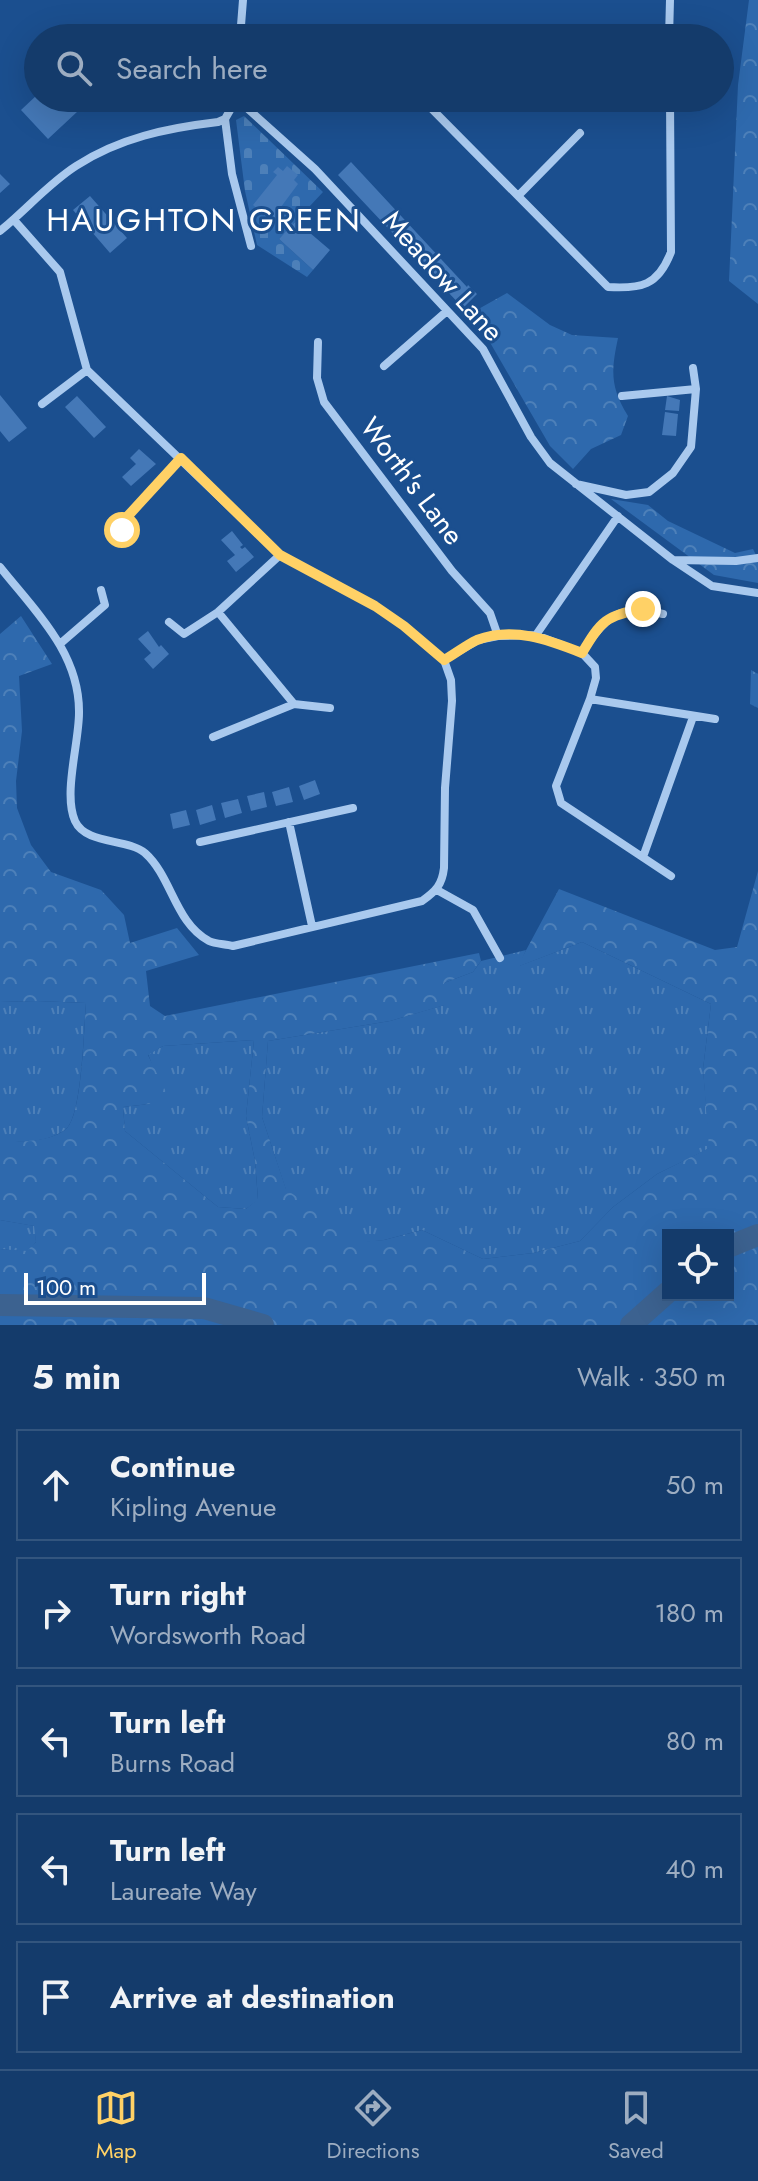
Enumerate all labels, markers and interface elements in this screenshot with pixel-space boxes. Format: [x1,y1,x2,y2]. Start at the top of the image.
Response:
search box [24,24,734,112]
icon: search [52,46,96,90]
text: Search here [116,47,268,90]
district label: HAUGHTON GREEN [46,197,362,243]
street label: Meadow Lane [373,201,513,351]
street label: Worth's Lane [350,408,474,554]
route start [104,512,140,548]
route end [625,591,661,627]
map controls [662,1229,734,1301]
button: locate [662,1229,734,1301]
scale bar [24,1269,206,1305]
text: 100 m [36,1271,96,1303]
text: 5 min [32,1353,121,1402]
text: Walk · 350 m [577,1358,726,1396]
text: Continue [110,1445,236,1488]
icon: ahead [34,1463,78,1507]
text: 50 m [666,1466,724,1504]
text: Kipling Avenue [110,1488,276,1526]
text: Turn right [110,1573,246,1616]
icon: right [34,1591,78,1635]
text: 180 m [654,1594,724,1632]
text: Wordsworth Road [110,1616,306,1654]
text: Turn left [110,1701,225,1744]
icon: left [34,1719,78,1763]
text: 80 m [666,1722,724,1760]
text: Burns Road [110,1744,235,1782]
text: Turn left [110,1829,225,1872]
icon: left [34,1847,78,1891]
text: 40 m [665,1850,724,1888]
text: Laureate Way [110,1872,257,1910]
icon: arrive [34,1975,78,2019]
text: Arrive at destination [110,1976,395,2019]
tab: Map [94,2086,138,2166]
tab: Directions [327,2086,420,2166]
tab: Saved [608,2086,664,2166]

